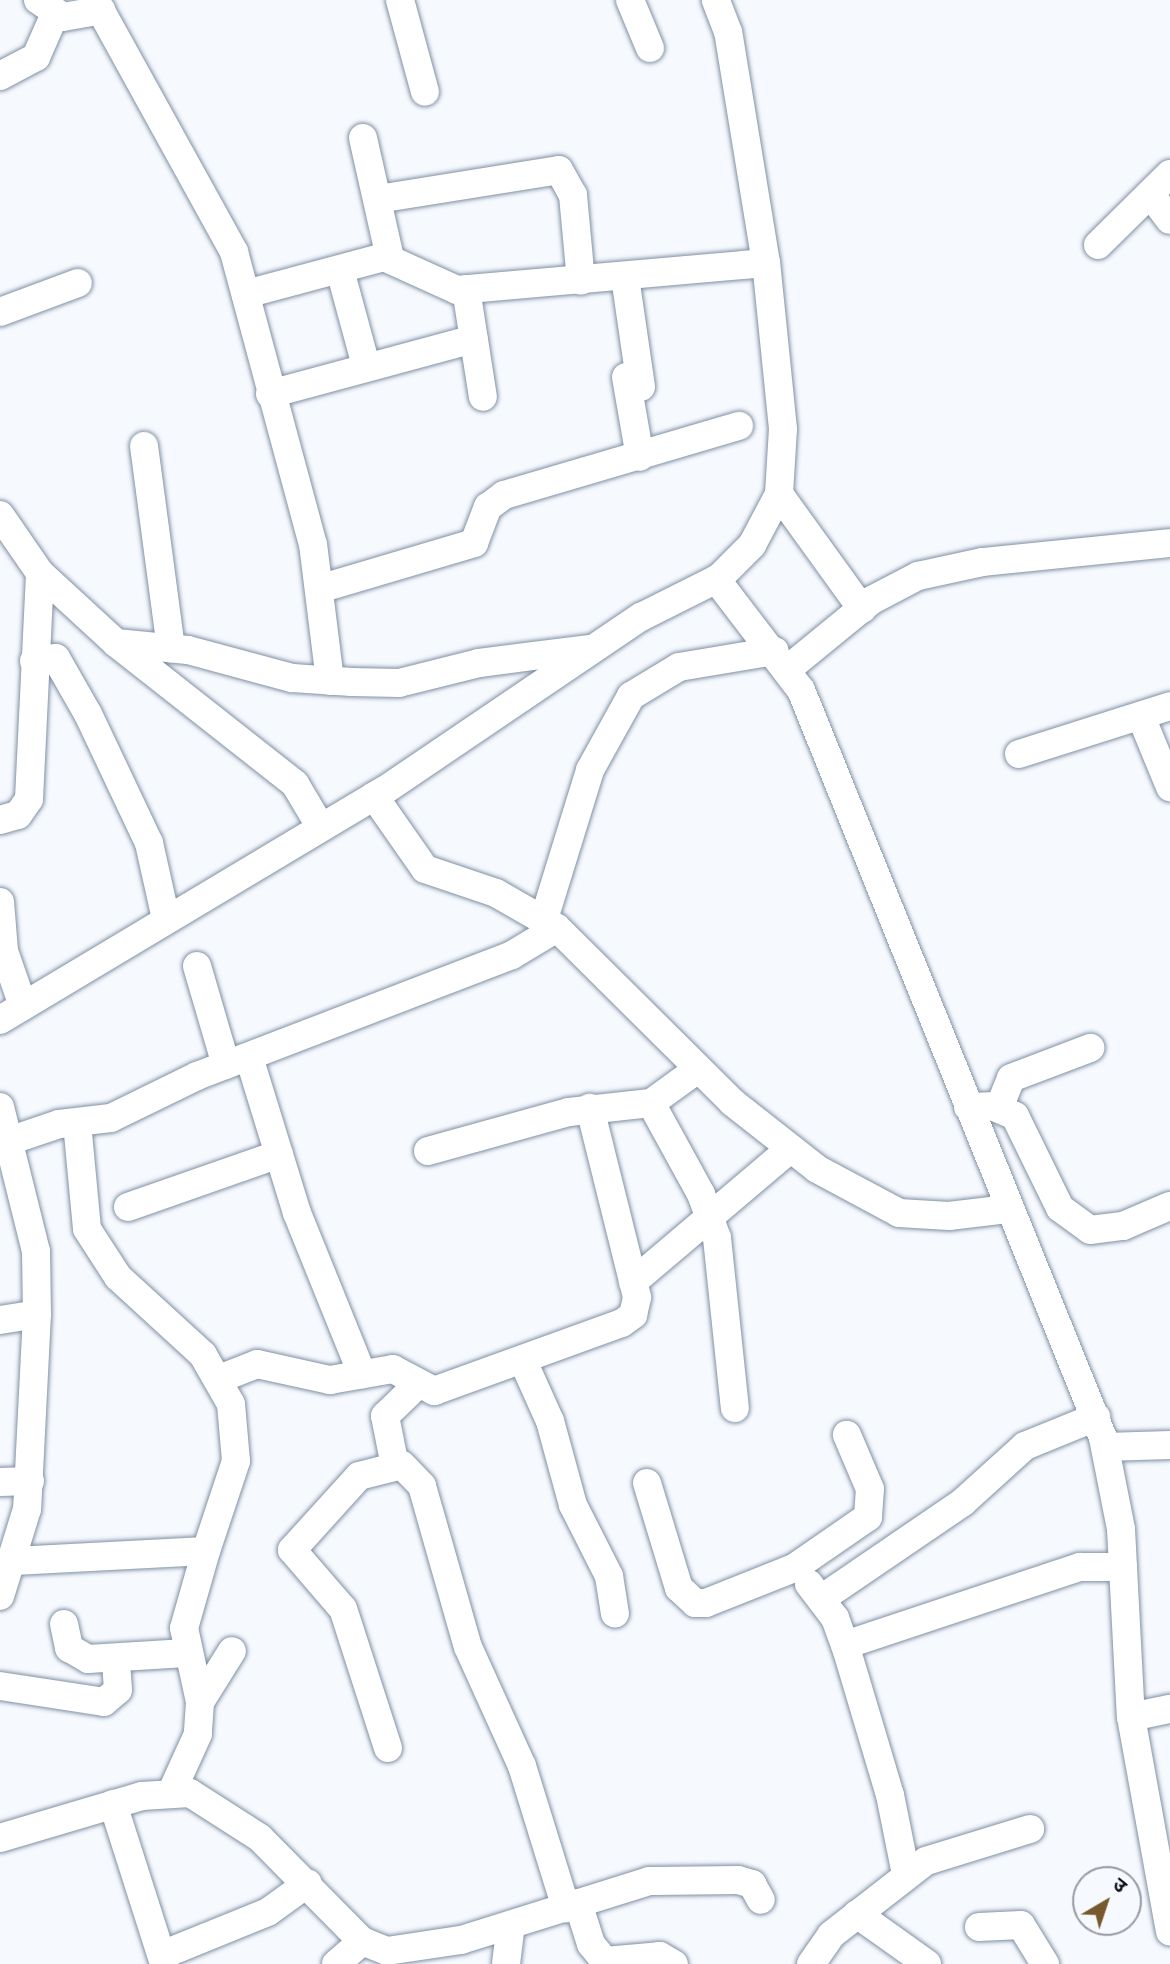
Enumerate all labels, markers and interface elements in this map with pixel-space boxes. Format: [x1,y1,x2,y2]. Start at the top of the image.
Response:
north arrow [1072,1866,1142,1936]
text: उ [1107,1873,1131,1899]

